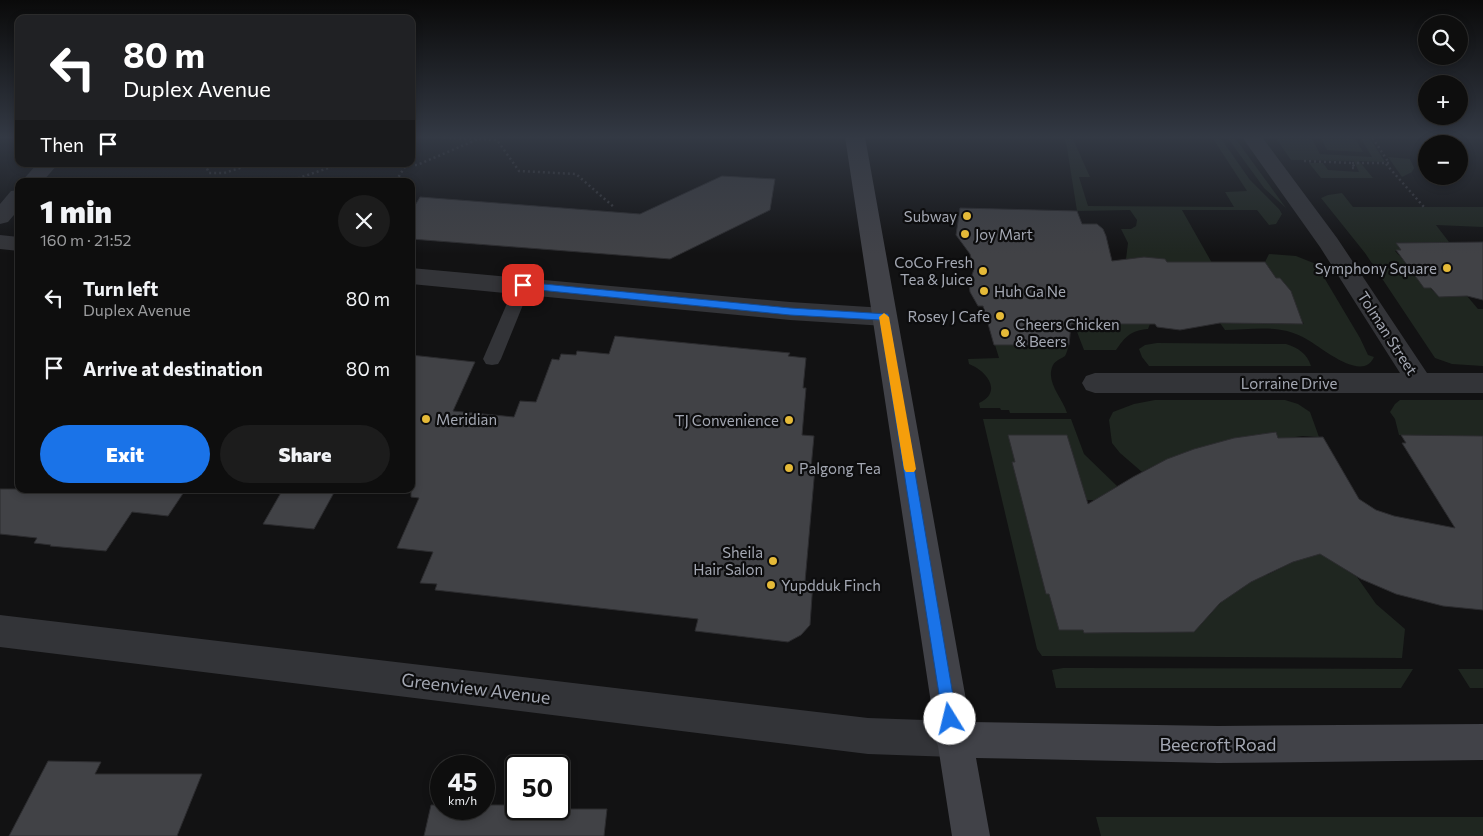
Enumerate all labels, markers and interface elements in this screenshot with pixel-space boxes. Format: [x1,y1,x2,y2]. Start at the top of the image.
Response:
map controls [1418,15,1468,185]
button: search [1418,15,1468,65]
text: 80 m [123,32,205,75]
icon: left [40,35,105,100]
text: Duplex Avenue [123,75,271,102]
button: + [1418,75,1468,125]
icon: arrive [94,130,122,158]
text: Then [40,133,84,156]
button: − [1418,135,1468,185]
text: 1 min [40,192,112,229]
button: close [338,195,390,247]
place label: Subway [904,207,957,225]
marker: Subway [961,210,973,222]
place label: Joy Mart [975,225,1033,243]
marker: Joy Mart [959,228,971,240]
text: 160 m · 21:52 [40,230,131,249]
place label: CoCo Fresh Tea & Juice [894,253,973,288]
place label: Symphony Square [1315,259,1437,277]
marker: Symphony Square [1441,262,1453,274]
pin [502,264,544,306]
marker: CoCo Fresh Tea & Juice [977,265,989,277]
icon: arrive [509,271,537,299]
text: Turn left [83,277,158,300]
place label: Huh Ga Ne [994,282,1066,300]
icon: left [40,284,68,312]
marker: Huh Ga Ne [978,285,990,297]
text: 80 m [346,287,390,310]
street label: Tolman Street [1354,288,1422,378]
text: Duplex Avenue [83,300,191,319]
place label: Rosey J Cafe [908,307,990,325]
marker: Rosey J Cafe [994,310,1006,322]
place label: Cheers Chicken & Beers [1015,315,1120,350]
marker: Cheers Chicken & Beers [999,327,1011,339]
icon: arrive [40,354,68,382]
text: Arrive at destination [83,357,263,380]
text: 80 m [346,357,390,380]
street label: Lorraine Drive [1241,374,1337,392]
place label: Meridian [436,410,497,428]
place label: TJ Convenience [675,411,779,429]
marker: Meridian [420,413,432,425]
marker: TJ Convenience [783,414,795,426]
button: Exit [40,425,210,483]
button: Share [220,425,390,483]
place label: Palgong Tea [799,459,881,477]
marker: Palgong Tea [783,462,795,474]
place label: Sheila Hair Salon [693,543,763,578]
marker: Sheila Hair Salon [767,555,779,567]
place label: Yupdduk Finch [781,576,881,594]
marker: Yupdduk Finch [765,579,777,591]
street label: Greenview Avenue [400,668,552,708]
position arrow [923,692,975,744]
street label: Beecroft Road [1160,733,1277,755]
speed limit sign: 50 [505,755,570,820]
text: 45 [448,766,477,796]
text: km/h [448,793,477,807]

